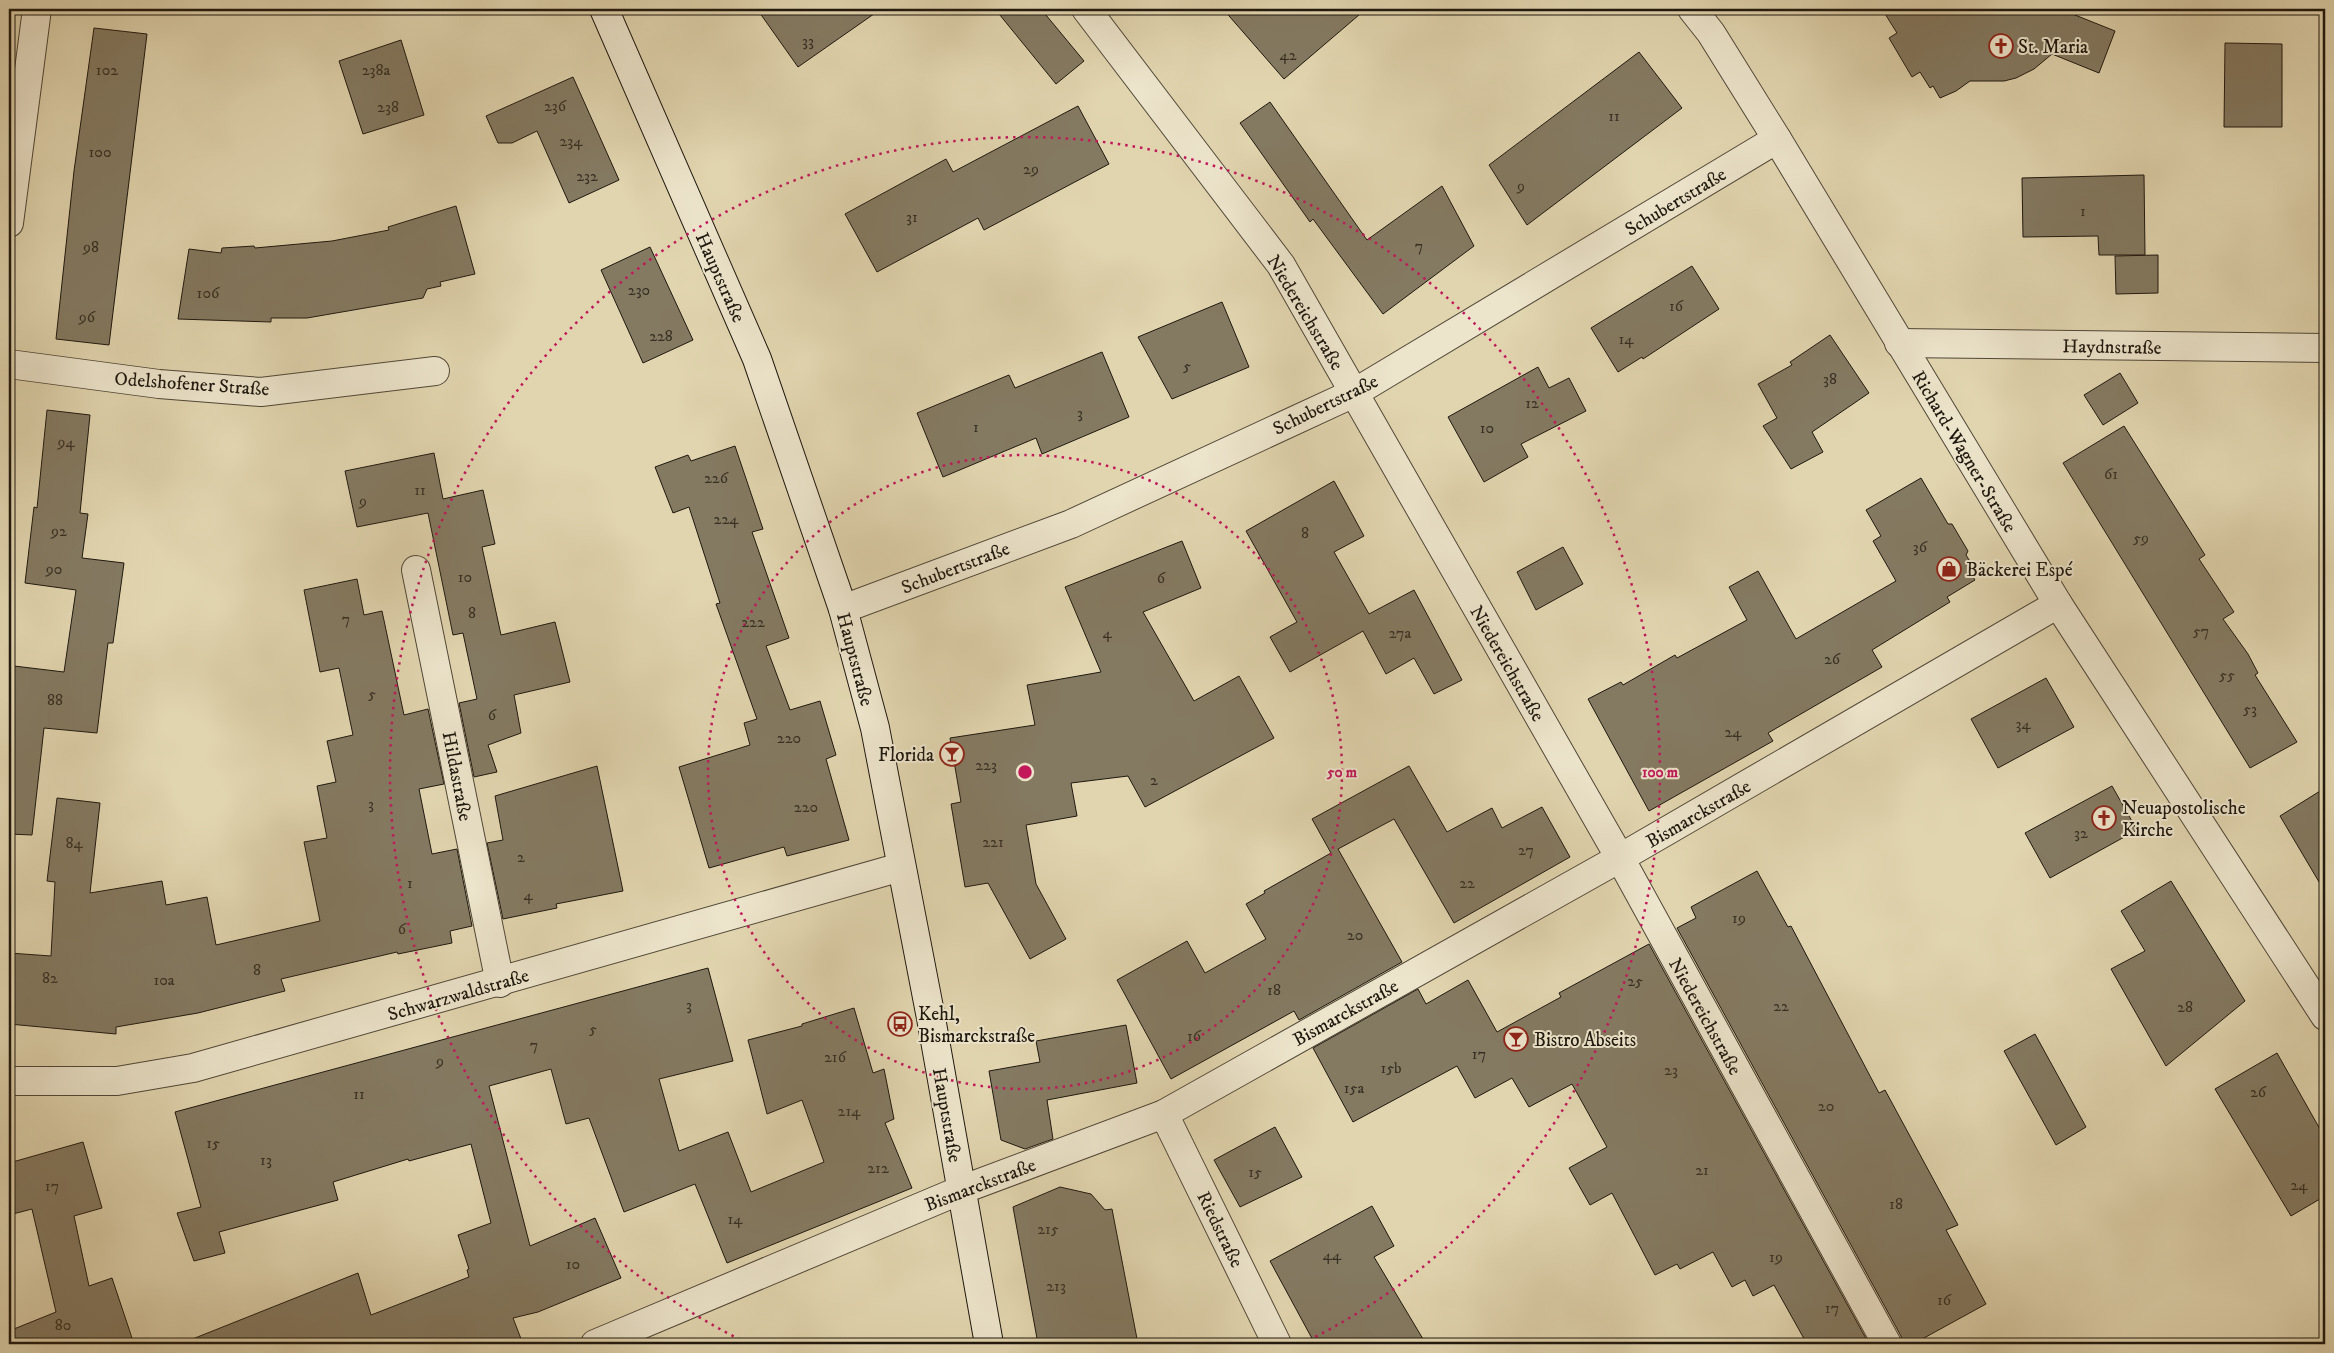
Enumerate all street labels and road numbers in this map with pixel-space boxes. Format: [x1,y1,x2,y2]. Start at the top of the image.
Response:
street label: Schubertstraße [1621,163,1731,242]
street label: Hauptstraße [690,229,750,326]
street label: Niedereichstraße [1261,251,1348,375]
street label: Haydnstraße [2062,335,2162,360]
street label: Richard-Wagner-Straße [1906,367,2021,537]
street label: Odelshofener Straße [114,368,270,401]
street label: Schubertstraße [1269,370,1382,441]
street label: Schubertstraße [898,537,1013,600]
street label: Niedereichstraße [1464,602,1549,726]
street label: Hauptstraße [831,610,878,709]
street label: Hildastraße [437,729,477,823]
street label: Bismarckstraße [1642,775,1755,854]
street label: Niedereichstraße [1663,954,1746,1079]
street label: Schwarzwaldstraße [385,964,532,1027]
street label: Bismarckstraße [1289,975,1403,1052]
street label: Hauptstraße [927,1066,966,1165]
street label: Bismarckstraße [922,1154,1039,1217]
street label: Riedstraße [1191,1188,1248,1272]

